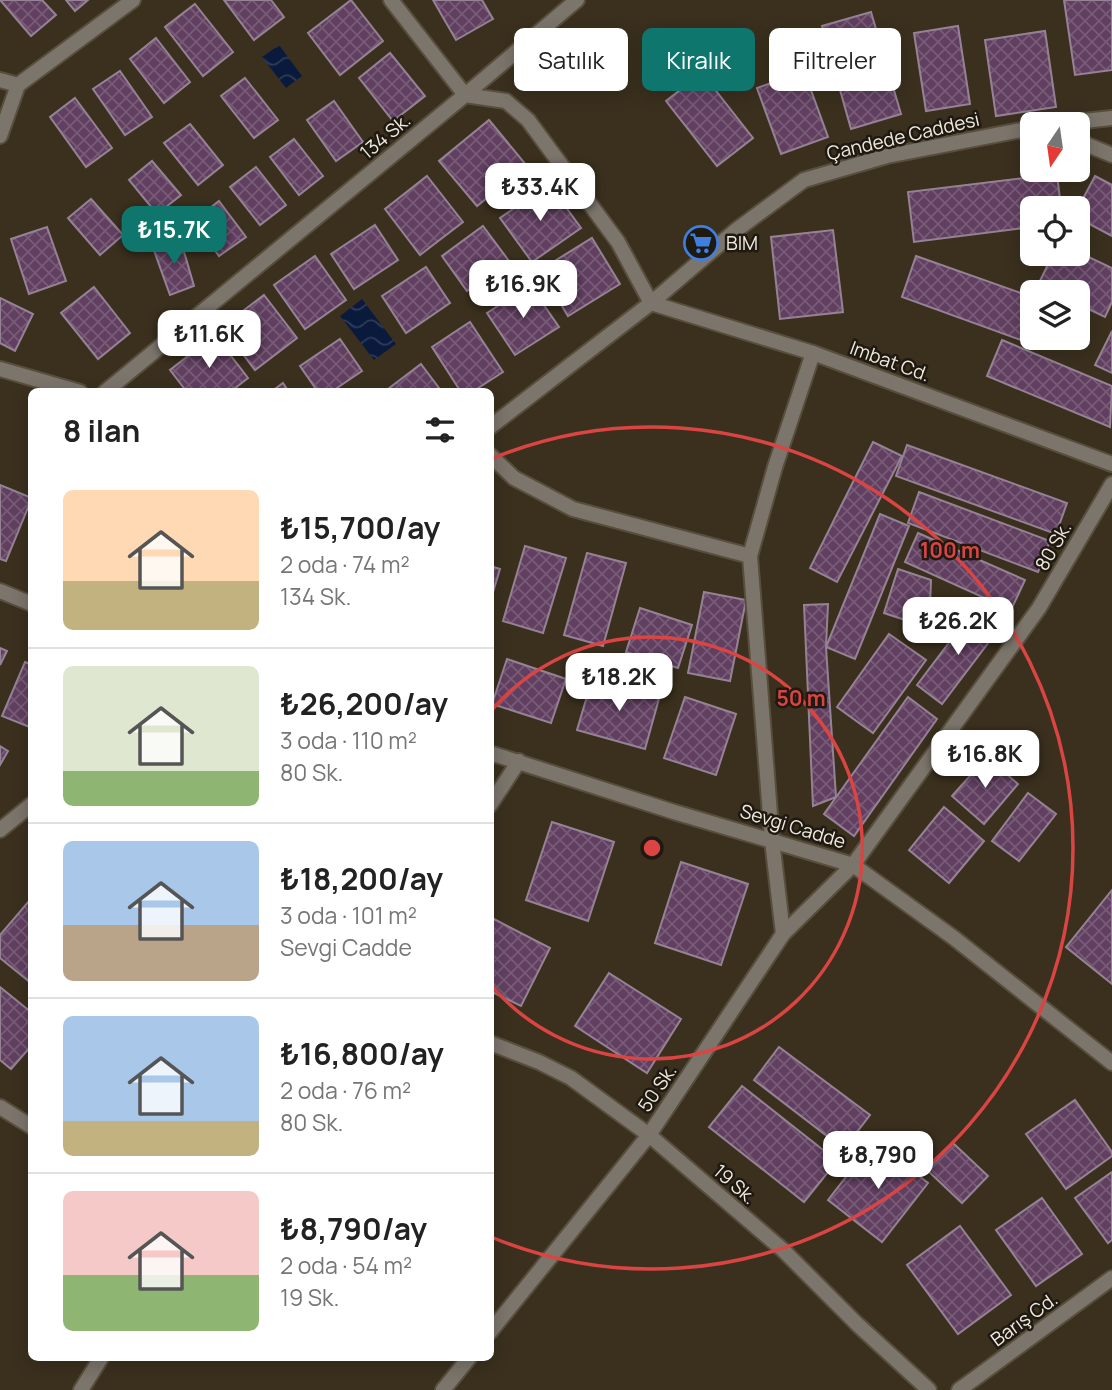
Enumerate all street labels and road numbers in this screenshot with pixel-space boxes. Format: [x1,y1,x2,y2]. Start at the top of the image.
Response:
street label: Çandede Caddesi [824,106,982,166]
street label: 134 Sk. [354,107,416,165]
street label: Imbat Cd. [846,335,934,387]
street label: 80 Sk. [1029,517,1077,575]
street label: Sevgi Cadde [737,798,849,854]
street label: 50 Sk. [632,1059,682,1117]
street label: 19 Sk. [708,1158,762,1210]
street label: Barış Cd. [985,1286,1063,1352]

